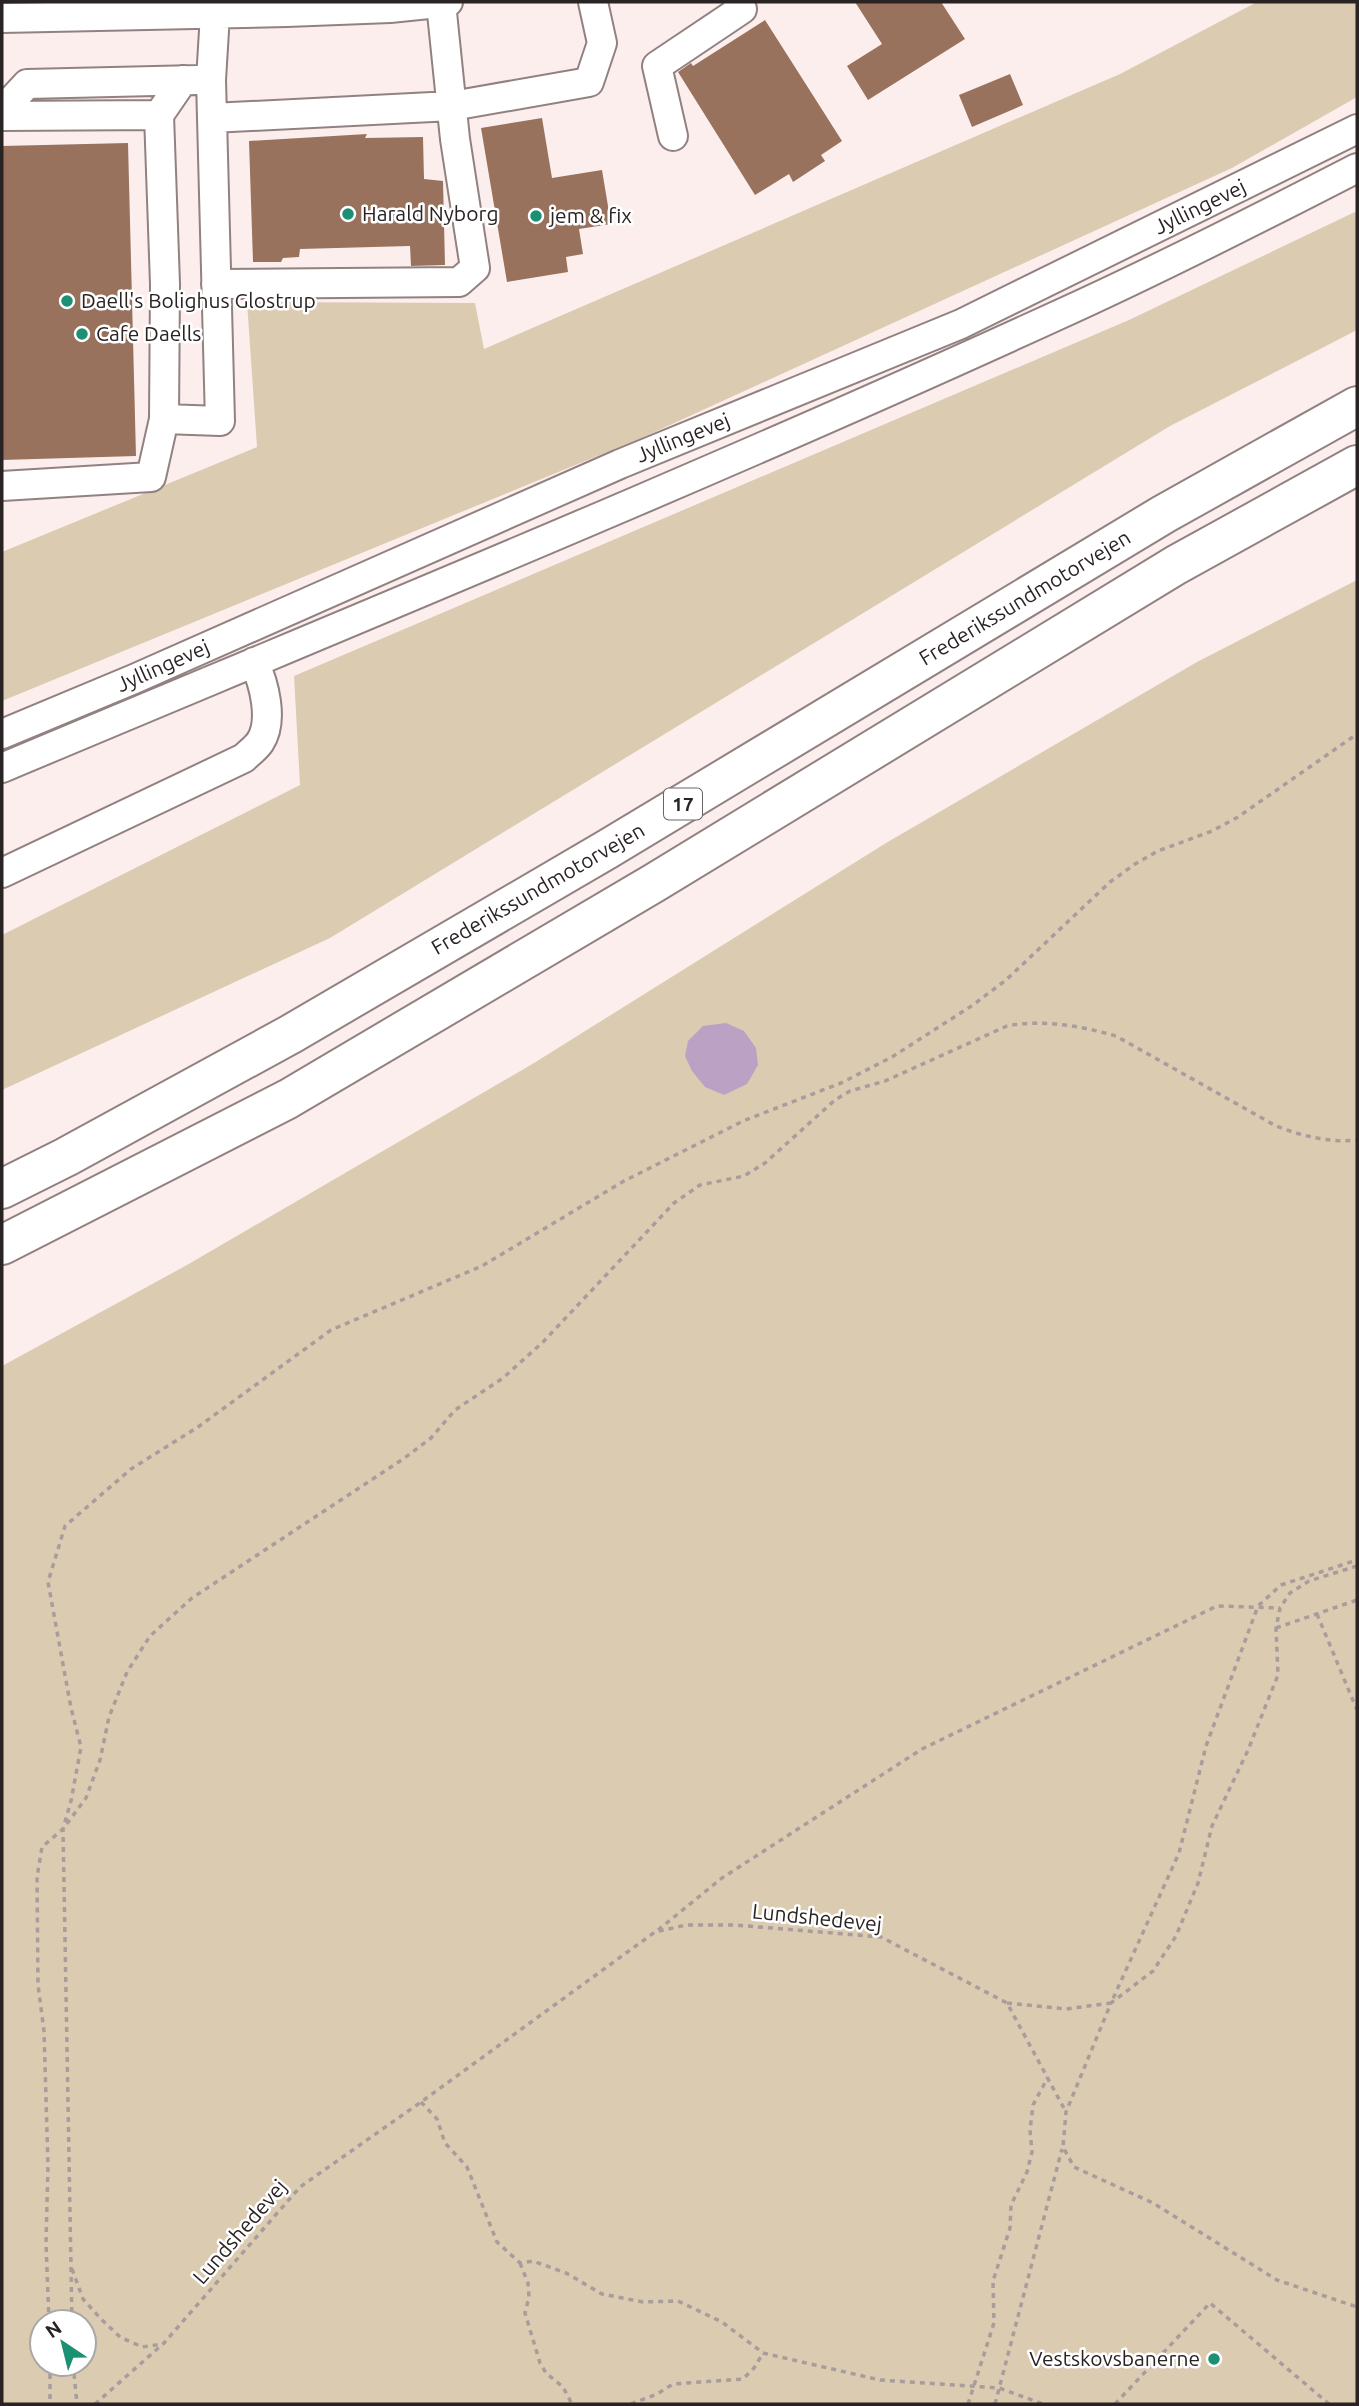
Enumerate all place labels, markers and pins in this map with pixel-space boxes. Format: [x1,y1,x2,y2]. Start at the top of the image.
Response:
place label: Harald Nyborg [362,201,498,225]
place label: jem & fix [548,203,632,227]
marker: Harald Nyborg [340,206,356,222]
marker: jem & fix [528,208,544,224]
place label: Daell's Bolighus Glostrup [81,288,316,312]
marker: Daell's Bolighus Glostrup [59,293,75,309]
place label: Cafe Daells [96,321,201,345]
marker: Cafe Daells [74,326,90,342]
place label: Vestskovsbanerne [1029,2346,1200,2370]
marker: Vestskovsbanerne [1206,2351,1222,2367]

